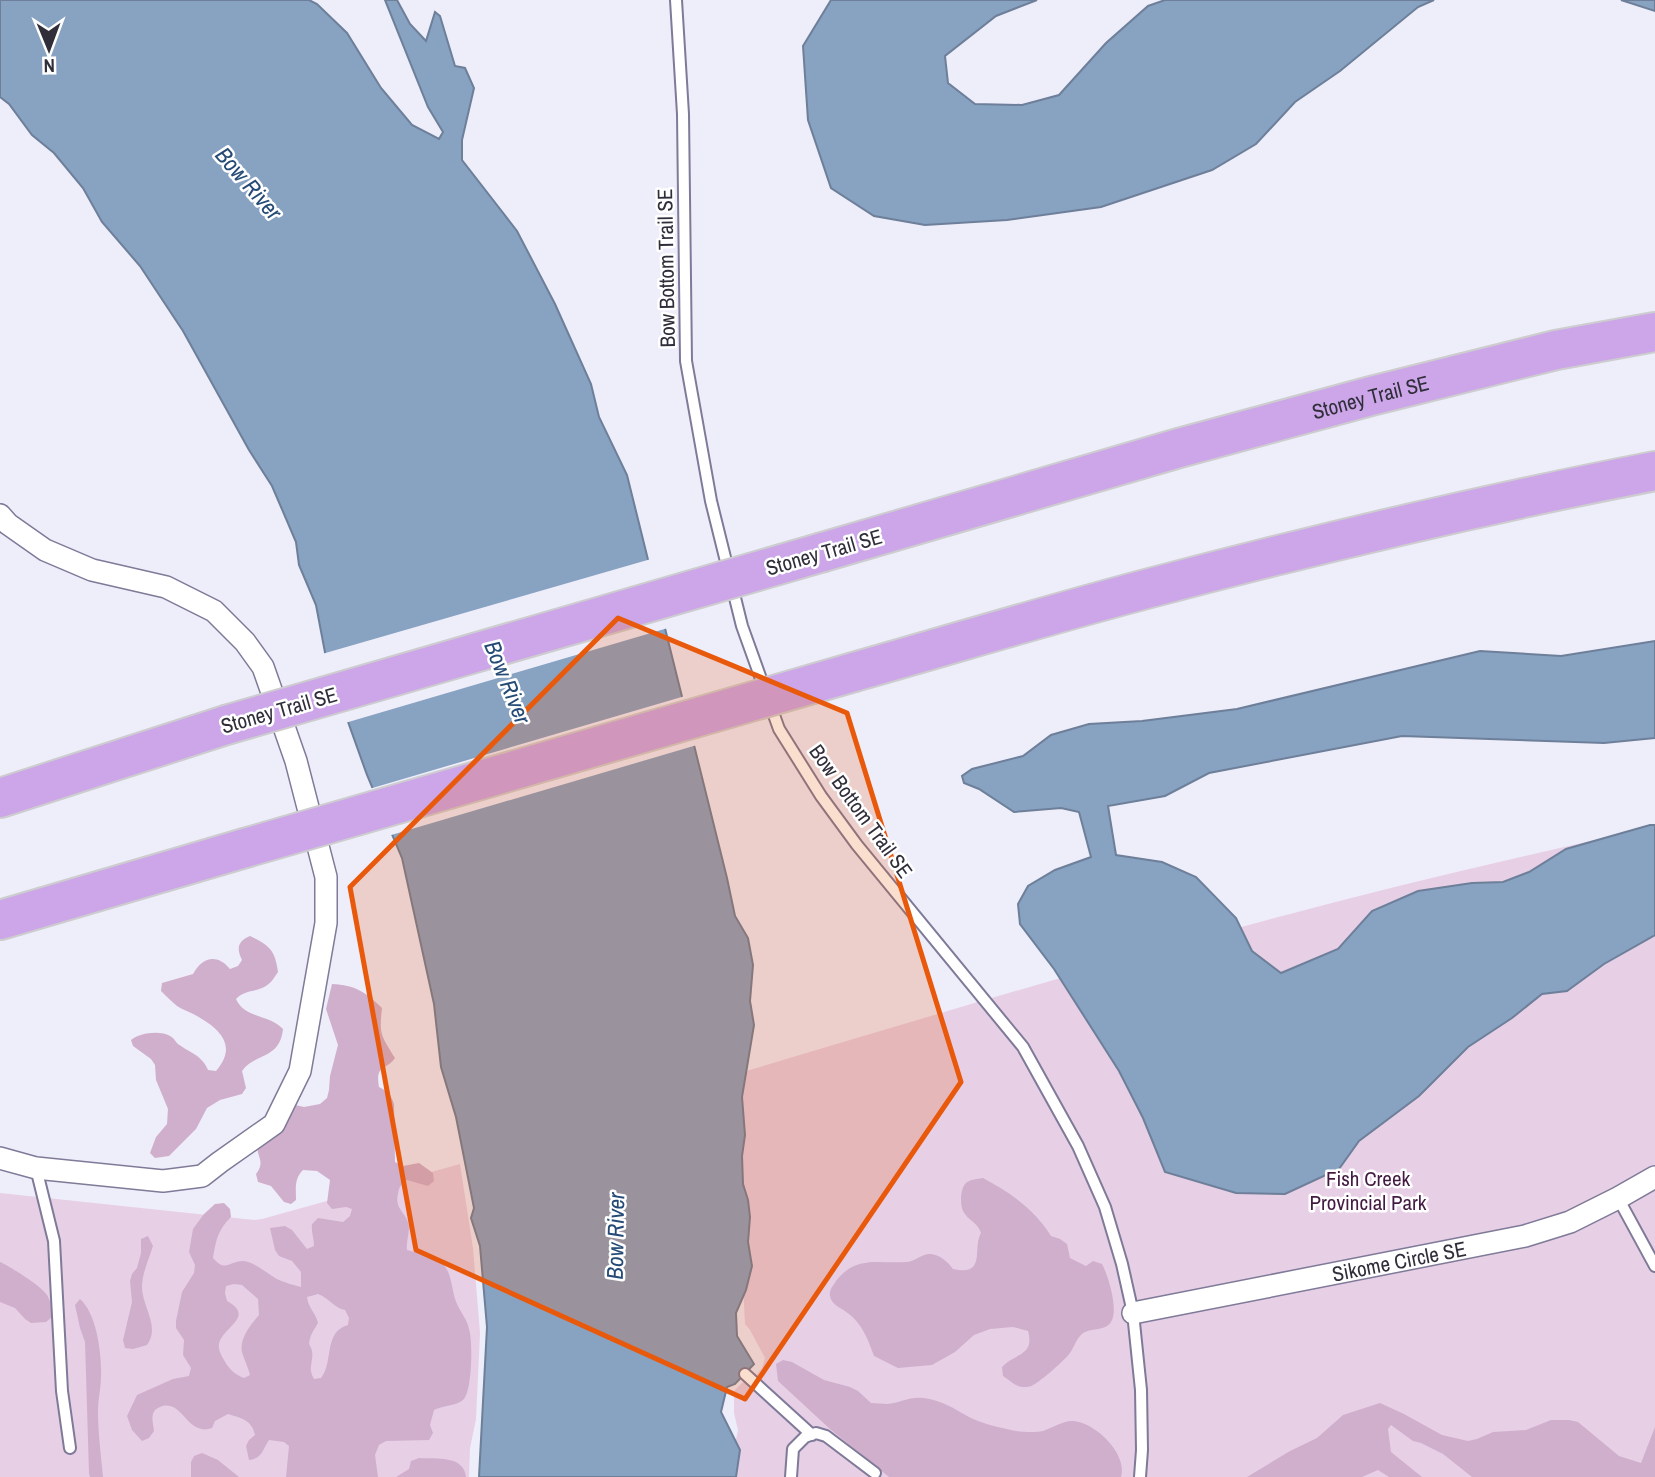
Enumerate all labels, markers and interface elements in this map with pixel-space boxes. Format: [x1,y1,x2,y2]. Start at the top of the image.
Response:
north arrow [14,14,84,84]
text: N [43,53,55,79]
water label: Bow River [209,140,290,227]
street label: Bow Bottom Trail SE [650,188,682,348]
street label: Stoney Trail SE [1309,368,1432,426]
street label: Stoney Trail SE [762,522,886,582]
water label: Bow River [477,636,539,729]
street label: Stoney Trail SE [217,680,341,740]
street label: Bow Bottom Trail SE [803,738,919,884]
park label: Fish Creek Provincial Park [1310,1164,1427,1217]
water label: Bow River [599,1192,631,1280]
street label: Sikome Circle SE [1329,1233,1468,1288]

